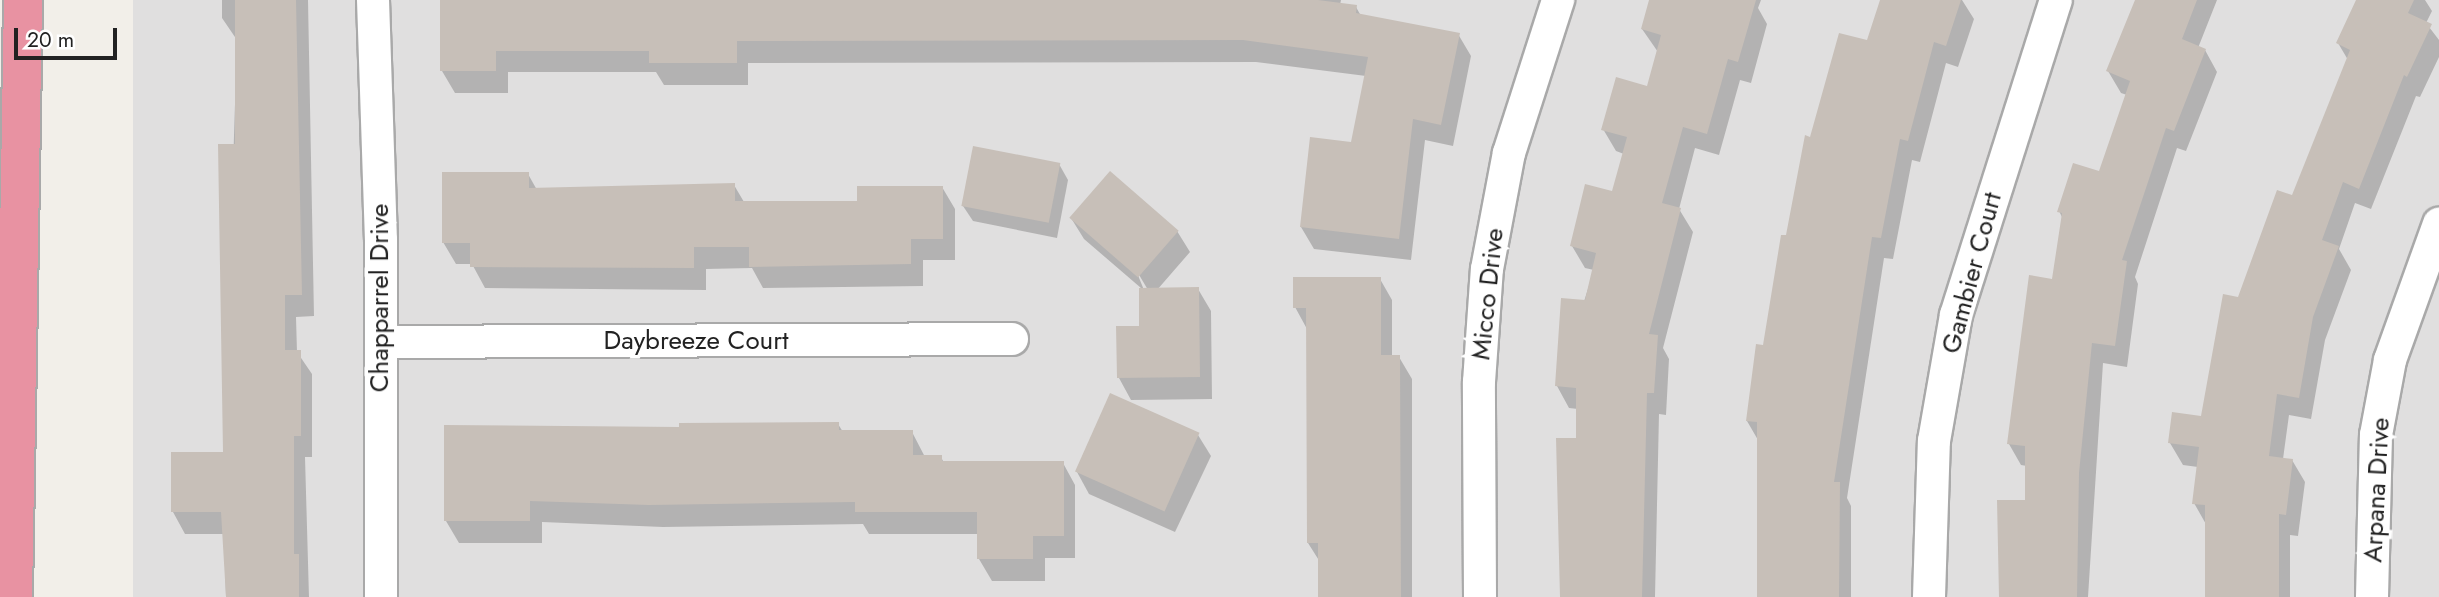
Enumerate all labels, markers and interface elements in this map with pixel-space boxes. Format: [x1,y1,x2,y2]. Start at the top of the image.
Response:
scale bar [18,14,121,58]
text: 20 m [27,25,74,55]
street label: Gambier Court [1936,189,2008,357]
street label: Chapparrel Drive [364,204,396,392]
street label: Micco Drive [1466,226,1510,362]
street label: Daybreeze Court [604,325,788,357]
street label: Arpana Drive [2358,417,2396,563]

